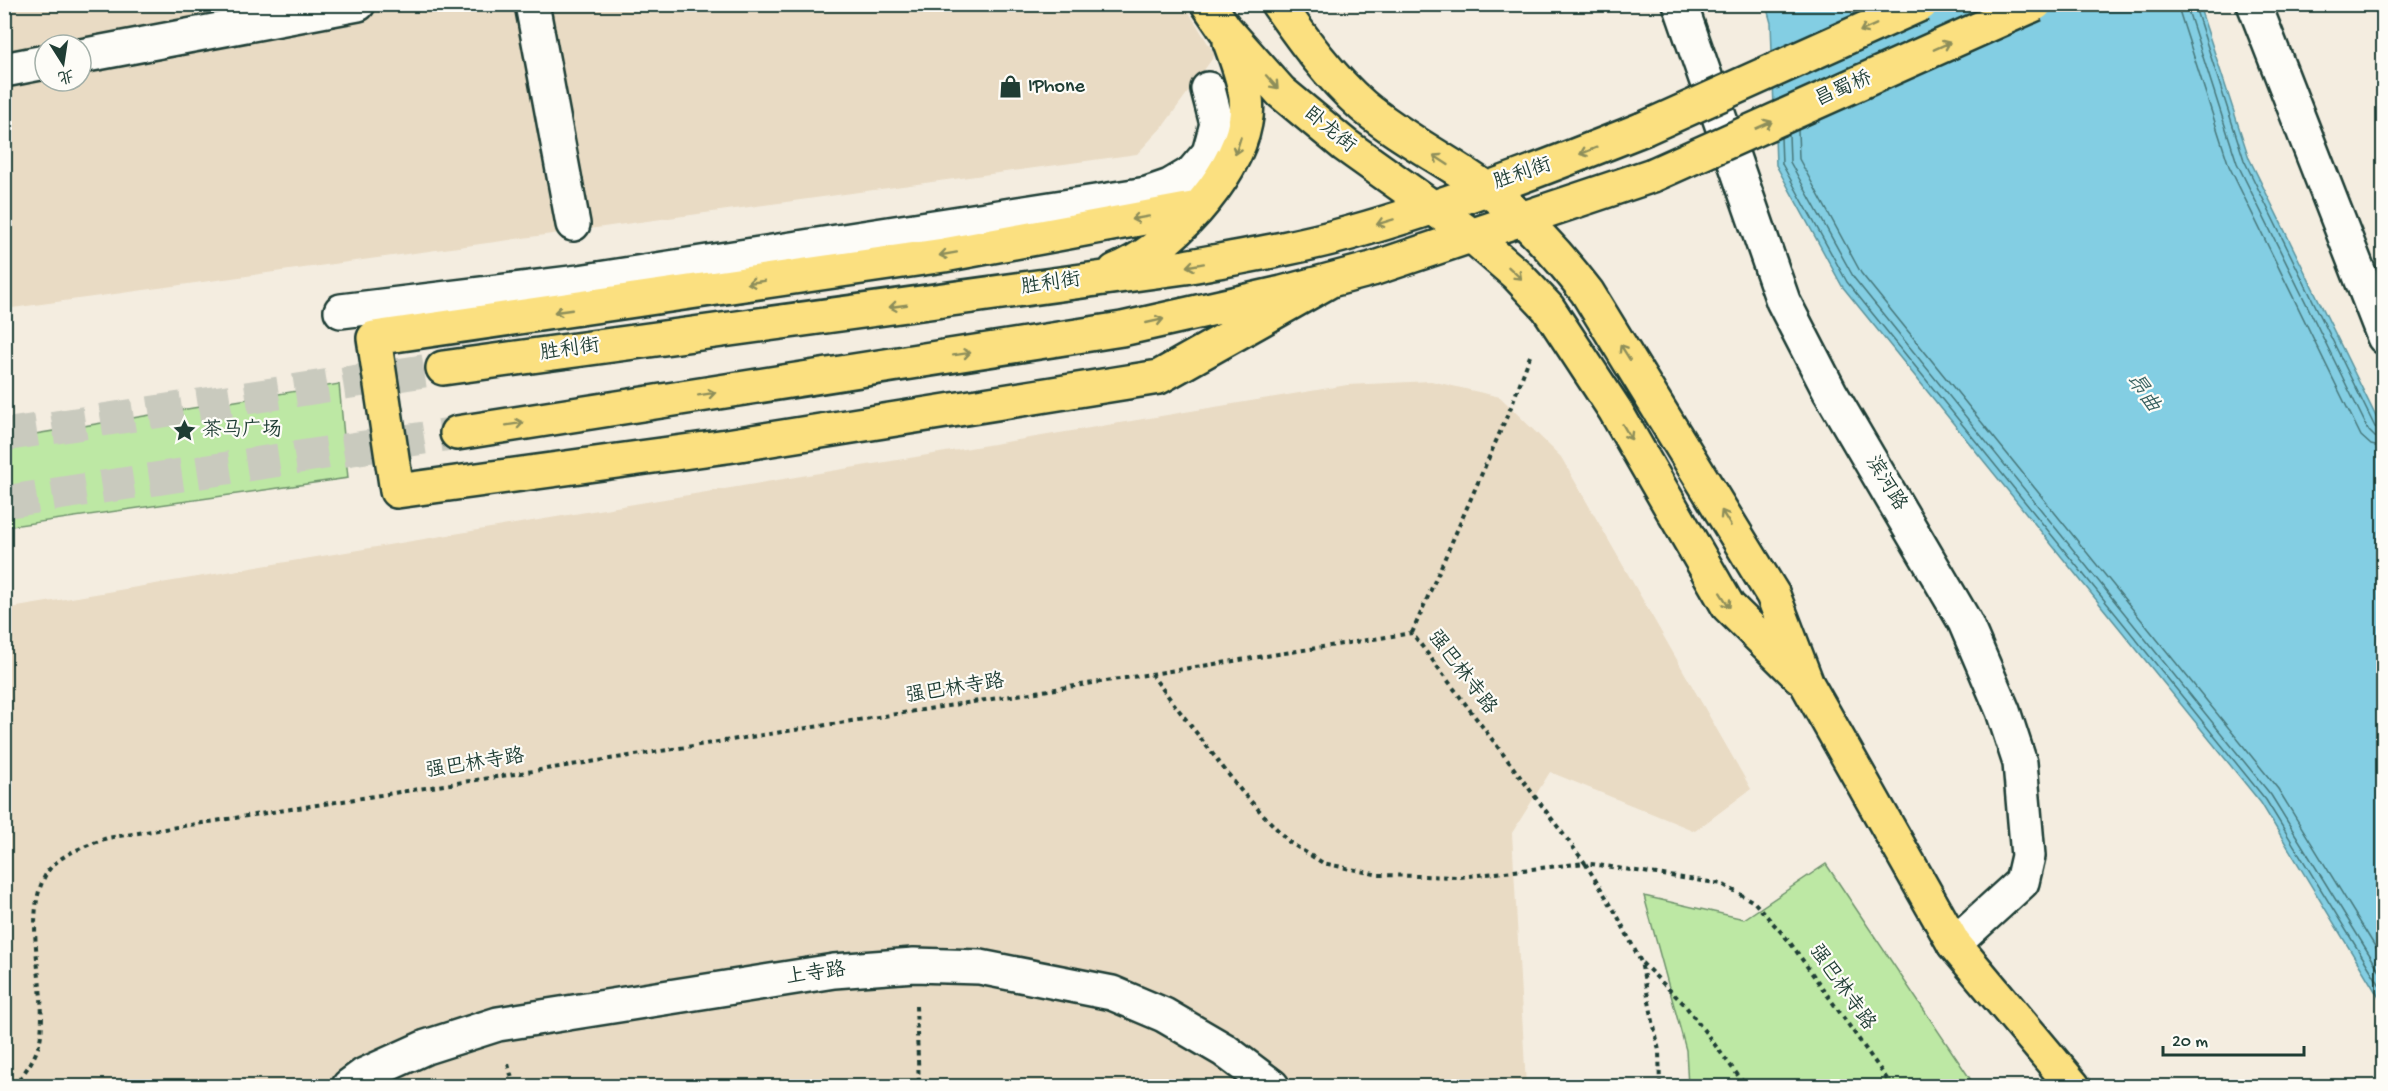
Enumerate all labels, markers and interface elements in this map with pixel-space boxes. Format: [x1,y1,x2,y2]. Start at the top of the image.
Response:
one-way arrow [1859,23,1877,35]
north arrow [33,33,93,93]
one-way arrow [1933,40,1951,51]
text: 北 [56,63,75,86]
street label: 昌蜀桥 [1812,66,1876,113]
shop icon: IPhone [997,74,1023,100]
one-way arrow [1265,74,1279,89]
place label: IPhone [1028,76,1085,99]
street label: 卧龙街 [1298,102,1361,159]
one-way arrow [1755,119,1773,131]
one-way arrow [1232,136,1243,155]
one-way arrow [1580,146,1598,157]
street label: 胜利街 [1490,152,1555,196]
one-way arrow [1434,154,1450,166]
one-way arrow [1131,213,1151,224]
one-way arrow [1376,217,1395,228]
one-way arrow [939,249,959,260]
one-way arrow [1185,260,1205,271]
one-way arrow [1507,266,1522,280]
street label: 胜利街 [1019,267,1082,301]
one-way arrow [746,277,766,288]
one-way arrow [888,301,908,312]
one-way arrow [553,305,573,316]
one-way arrow [1145,315,1164,327]
street label: 胜利街 [538,333,601,367]
one-way arrow [1619,344,1631,361]
one-way arrow [952,348,972,359]
water label: 昂曲 [2120,369,2165,419]
one-way arrow [697,388,717,399]
place icon: 茶马广场 [171,418,197,444]
place label: 茶马广场 [202,418,282,443]
one-way arrow [504,418,524,429]
one-way arrow [1622,423,1634,440]
street label: 滨河路 [1860,451,1913,516]
one-way arrow [1720,510,1733,527]
one-way arrow [1719,592,1732,609]
street label: 强巴林寺路 [1422,625,1502,721]
street label: 强巴林寺路 [904,669,1007,709]
street label: 强巴林寺路 [424,744,527,784]
street label: 强巴林寺路 [1803,939,1881,1036]
street label: 上寺路 [784,957,848,991]
scale bar [2163,1019,2304,1057]
text: 20 m [2172,1032,2208,1053]

